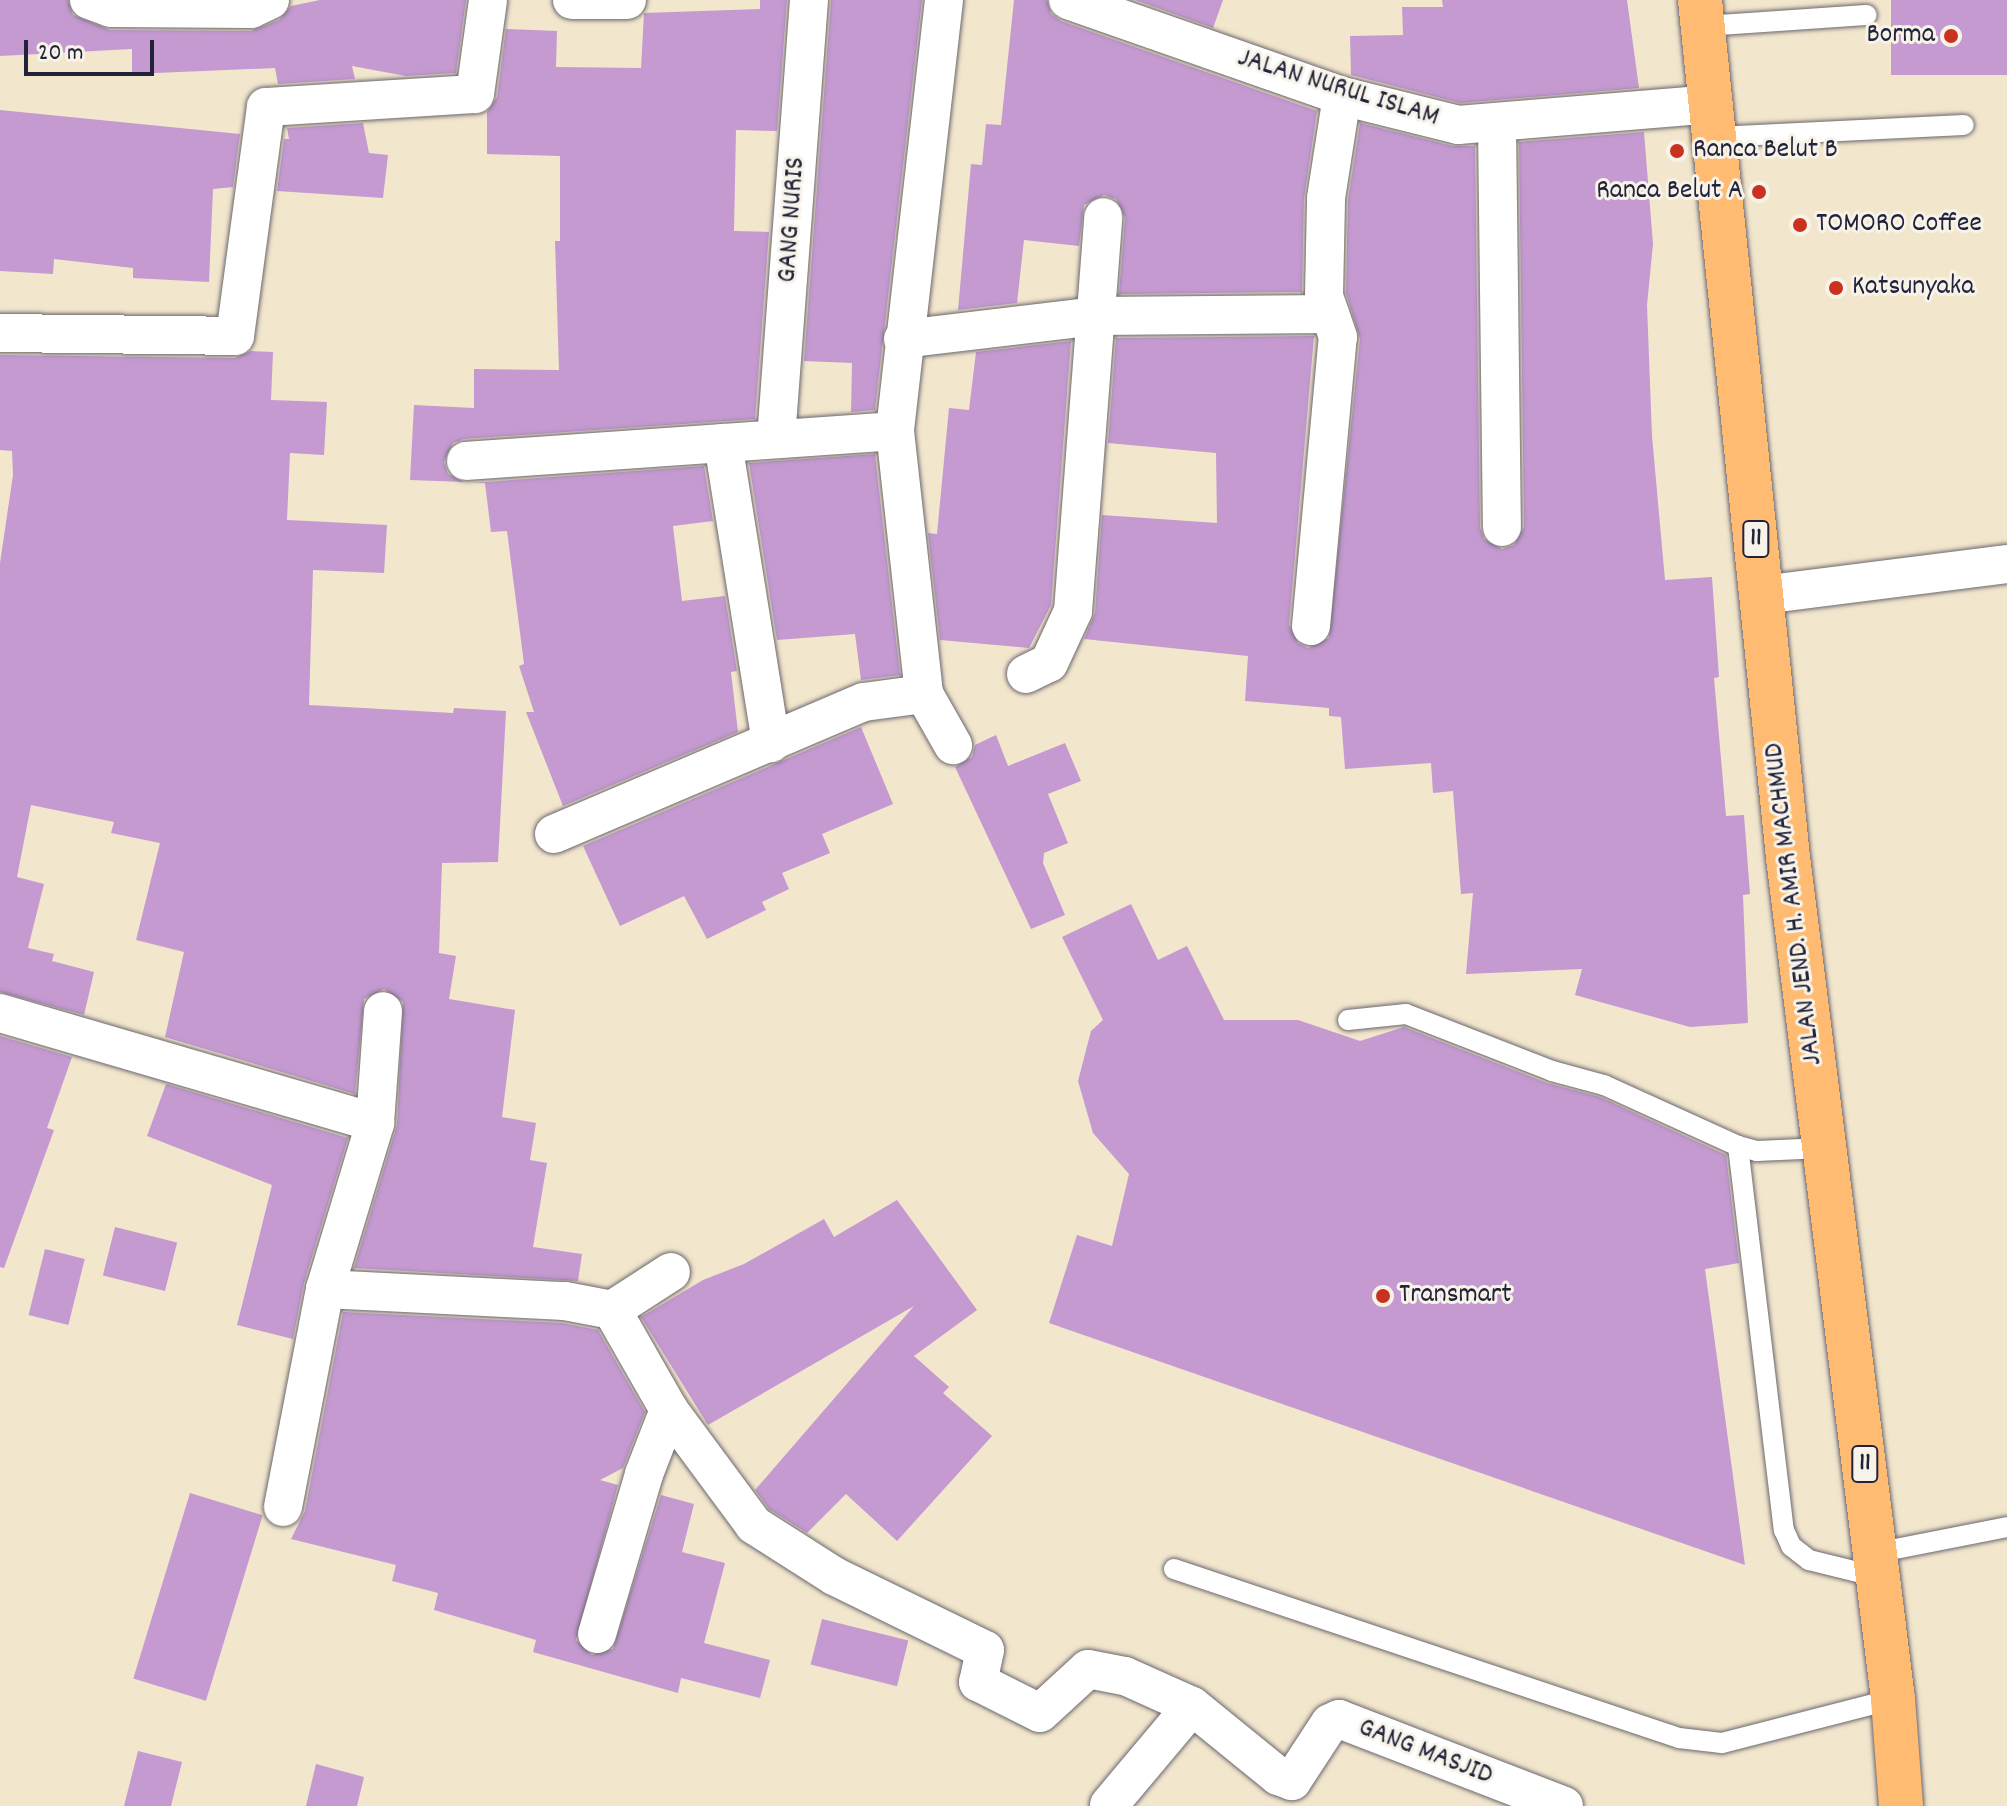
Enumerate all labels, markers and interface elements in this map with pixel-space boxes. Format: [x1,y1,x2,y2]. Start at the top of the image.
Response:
place label: Borma [1867,19,1935,53]
scale bar [28,24,158,74]
marker: Borma [1942,27,1960,45]
text: 20 m [38,37,84,71]
street label: JALAN NURUL ISLAM [1233,42,1443,136]
place label: Ranca Belut B [1693,134,1838,168]
marker: Ranca Belut B [1668,142,1686,160]
street label: GANG NURIS [772,156,814,284]
place label: Ranca Belut A [1596,175,1743,209]
marker: Ranca Belut A [1750,183,1768,201]
place label: TOMORO Coffee [1816,208,1982,242]
marker: TOMORO Coffee [1791,216,1809,234]
place label: Katsunyaka [1852,271,1974,305]
marker: Katsunyaka [1827,279,1845,297]
road number: 11 [1742,517,1770,561]
street label: JALAN JEND. H. AMIR MACHMUD [1759,741,1831,1067]
place label: Transmart [1399,1279,1512,1313]
marker: Transmart [1374,1287,1392,1305]
road number: 11 [1851,1442,1879,1486]
street label: GANG MASJID [1353,1712,1497,1794]

